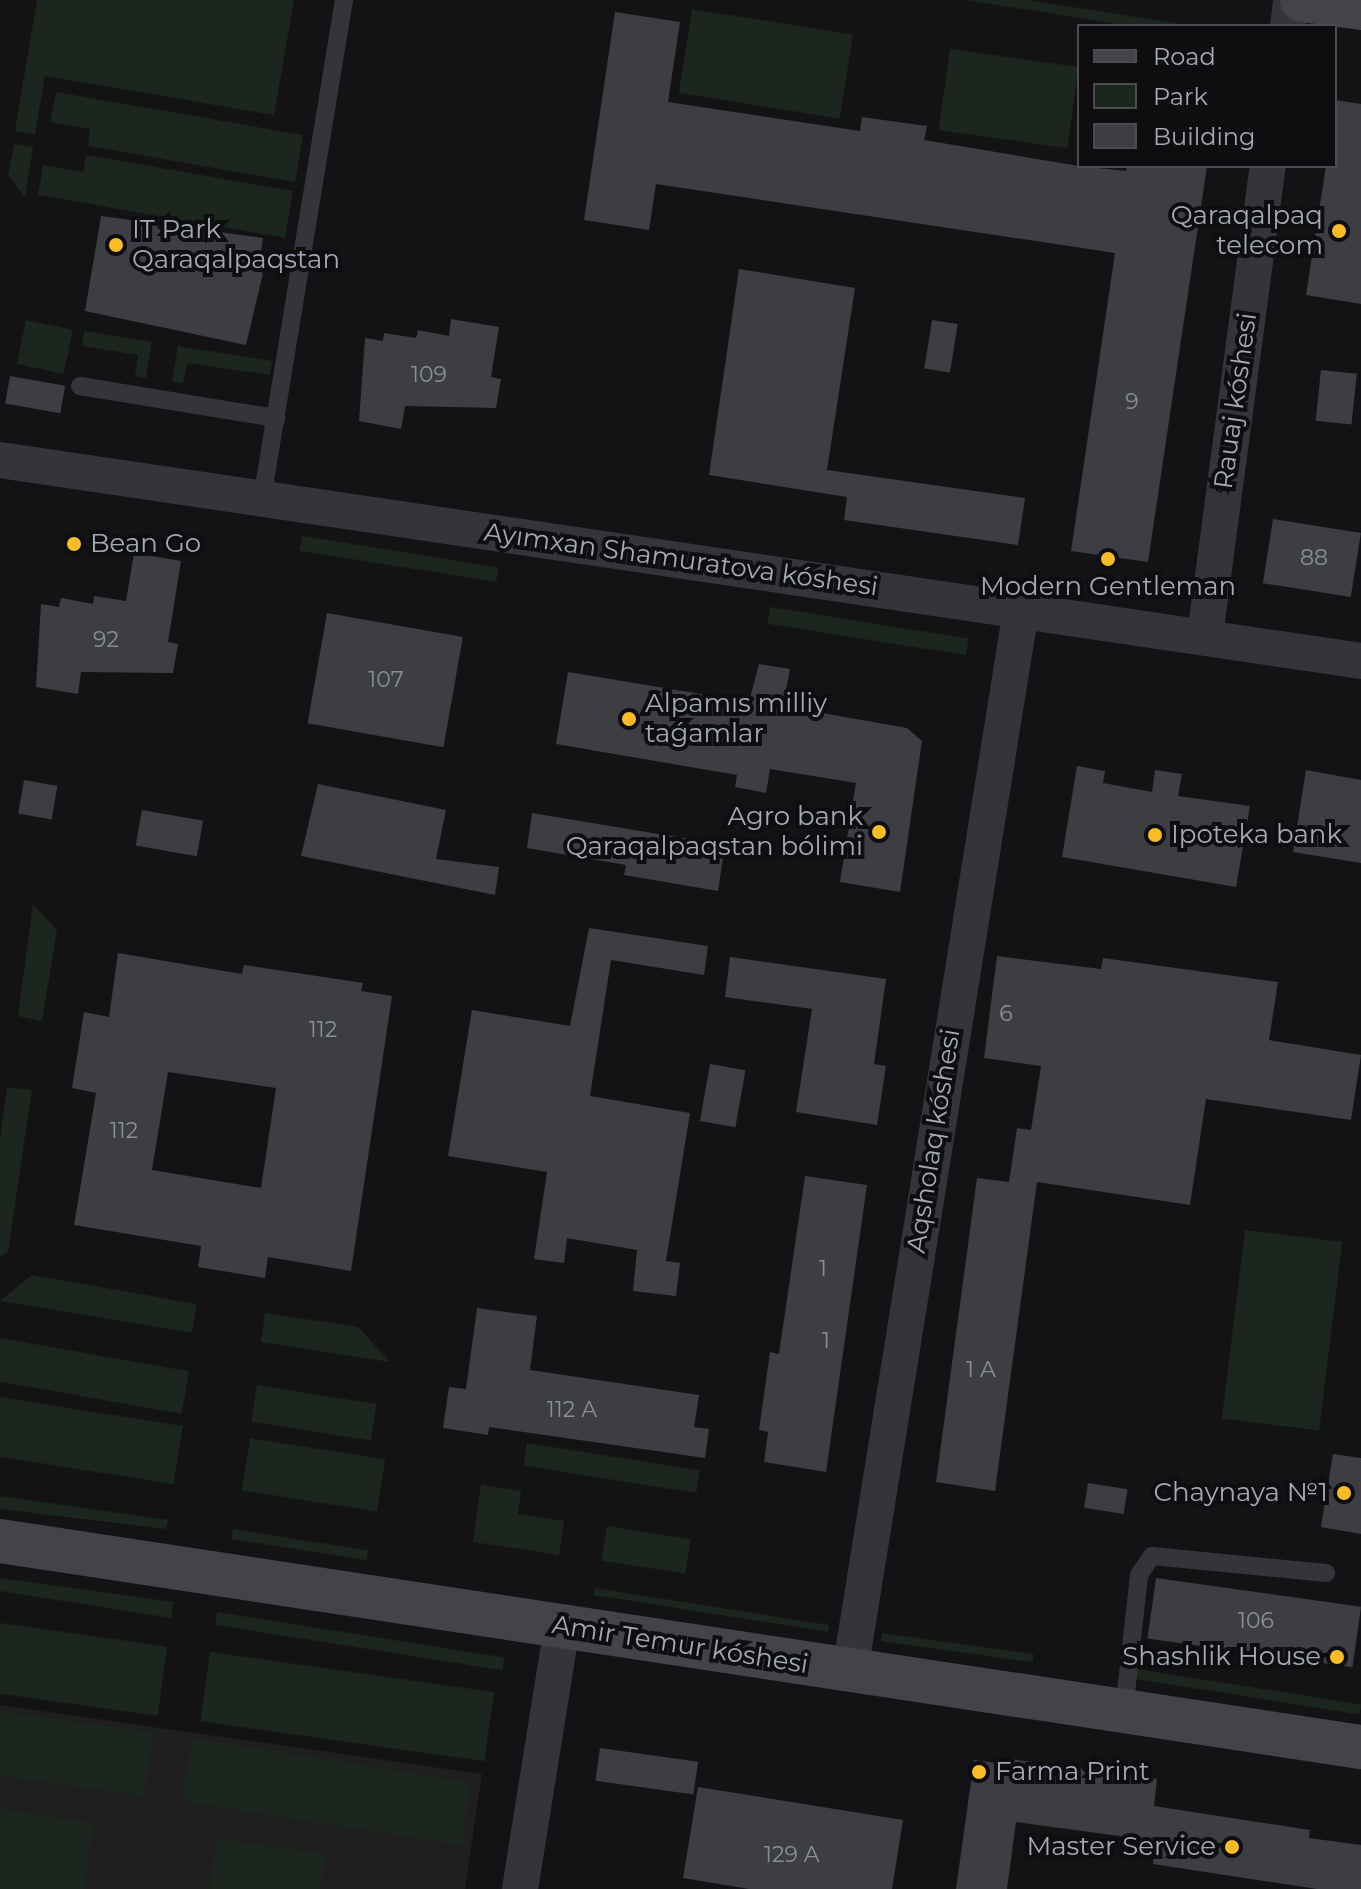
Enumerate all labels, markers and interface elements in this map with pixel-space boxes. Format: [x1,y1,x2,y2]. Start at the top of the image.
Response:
legend [1077,24,1337,168]
text: Road [1153,42,1216,71]
text: Park [1153,82,1208,111]
text: Building [1153,122,1256,151]
place label: Qaraqalpaq telecom [1171,200,1323,262]
place label: IT Park Qaraqalpaqstan [132,214,340,276]
marker: Qaraqalpaq telecom [1330,222,1348,240]
marker: IT Park Qaraqalpaqstan [107,236,125,254]
street label: Rauaj kóshesi [1208,311,1264,491]
house number: 109 [411,362,447,388]
house number: 9 [1125,389,1139,415]
street label: Ayımxan Shamuratova kóshesi [482,517,880,603]
place label: Bean Go [90,528,201,560]
marker: Bean Go [65,535,83,553]
house number: 88 [1300,545,1328,571]
marker: Modern Gentleman [1099,550,1117,568]
place label: Modern Gentleman [980,571,1236,603]
house number: 92 [93,627,119,653]
house number: 107 [368,667,404,693]
place label: Alpamıs milliy taǵamlar [645,688,827,750]
marker: Alpamıs milliy taǵamlar [620,710,638,728]
place label: Agro bank Qaraqalpaqstan bólimi [566,801,863,862]
place label: Ipoteka bank [1171,819,1342,851]
marker: Agro bank Qaraqalpaqstan bólimi [870,823,888,841]
marker: Ipoteka bank [1146,826,1164,844]
house number: 6 [999,1001,1013,1027]
house number: 112 [309,1017,337,1043]
street label: Aqsholaq kóshesi [901,1027,967,1255]
house number: 112 [110,1118,138,1144]
house number: 1 [819,1256,827,1282]
house number: 1 [822,1328,830,1354]
house number: 1 А [966,1357,996,1383]
house number: 112 А [547,1397,597,1423]
place label: Chaynaya №1 [1154,1477,1328,1509]
marker: Chaynaya №1 [1335,1484,1353,1502]
house number: 106 [1238,1608,1274,1634]
street label: Amir Temur kóshesi [550,1609,810,1681]
place label: Shashlik House [1122,1641,1321,1673]
marker: Shashlik House [1328,1648,1346,1666]
place label: Farma Print [995,1756,1150,1788]
marker: Farma Print [970,1763,988,1781]
place label: Master Service [1026,1831,1216,1863]
marker: Master Service [1223,1838,1241,1856]
house number: 129 А [764,1842,820,1868]

